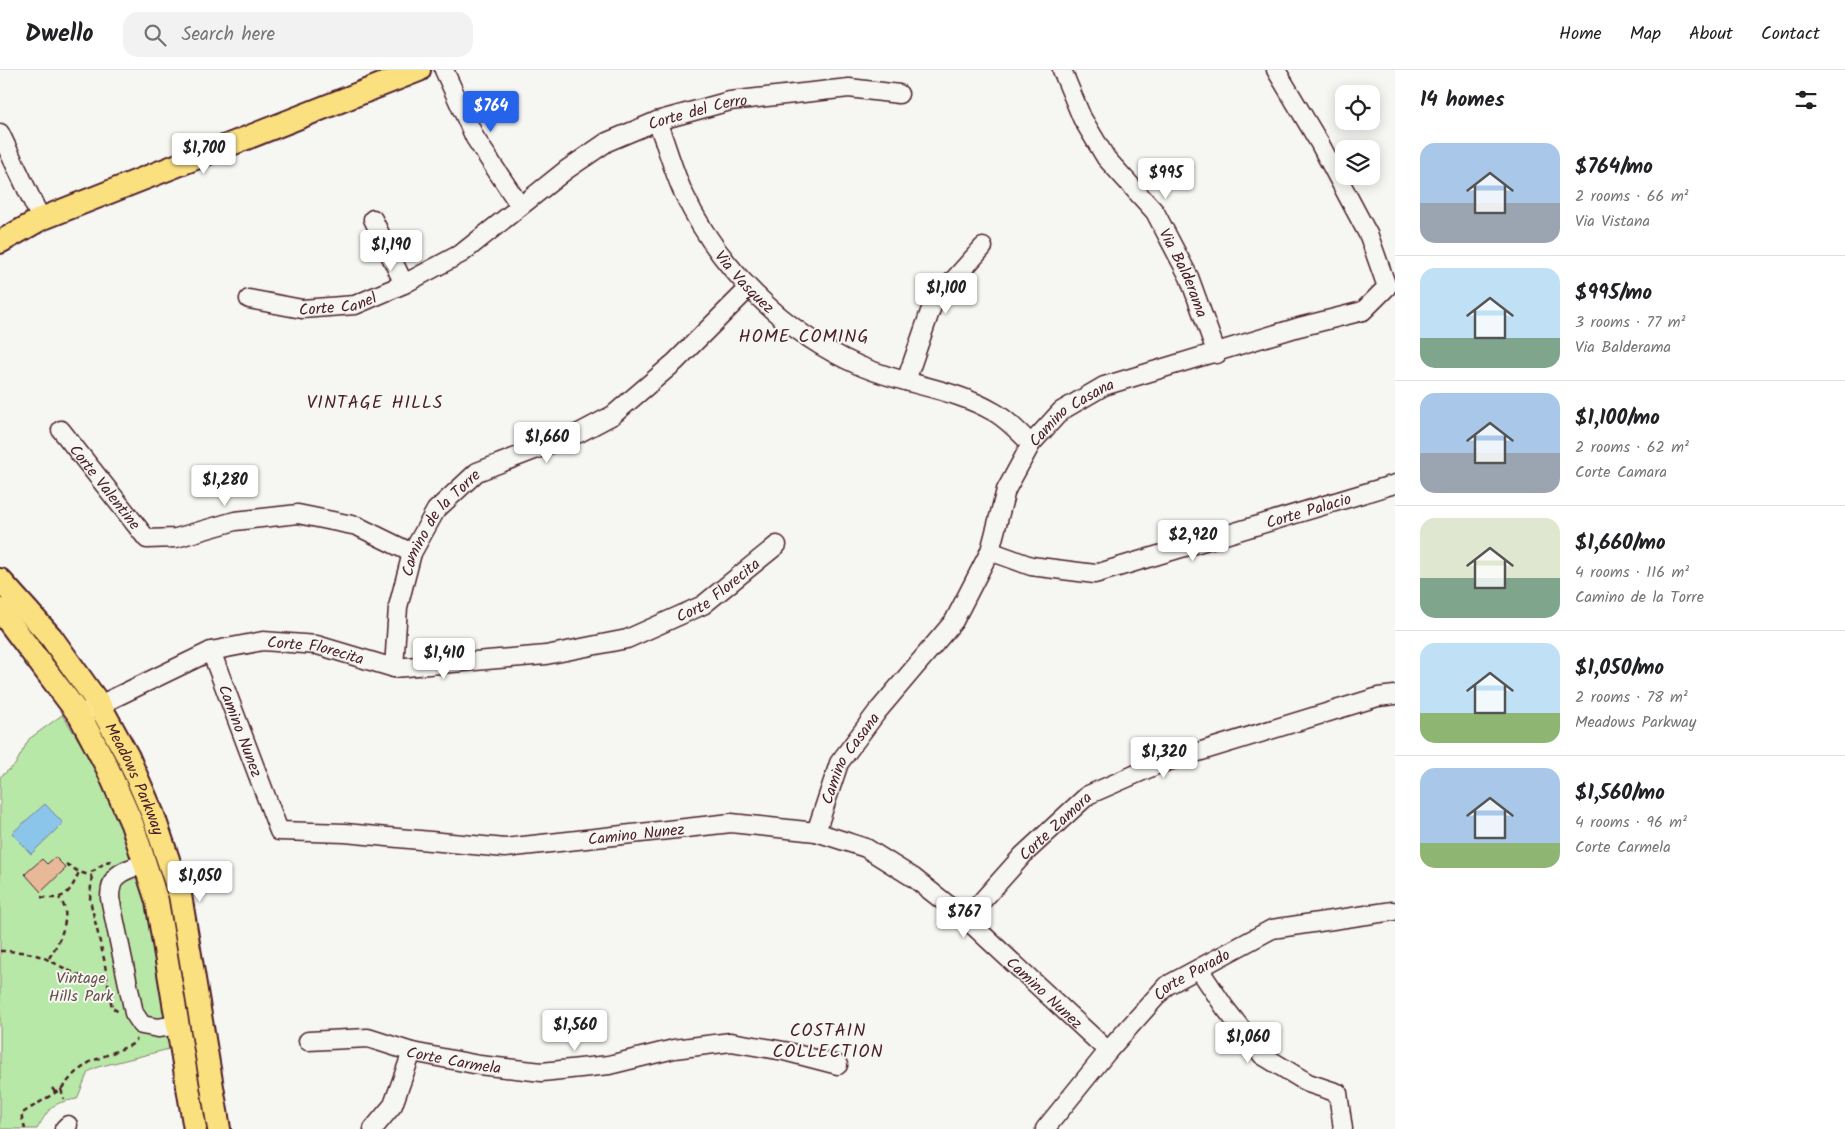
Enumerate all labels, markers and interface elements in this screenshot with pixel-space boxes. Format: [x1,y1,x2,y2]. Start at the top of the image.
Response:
search box [123,12,473,57]
text: Dwello [25,15,93,54]
text: Search here [181,20,275,50]
text: Home [1559,20,1602,49]
text: Map [1630,20,1661,49]
text: About [1689,20,1733,49]
text: Contact [1761,20,1820,49]
icon: search [141,21,169,49]
text: 14 homes [1420,84,1505,117]
map controls [1335,85,1380,185]
button: locate [1335,85,1380,130]
icon: filters [1792,86,1820,114]
street label: Corte del Cerro [644,88,749,137]
pin: $764 [461,90,521,133]
text: $764 [474,94,508,119]
pin: $1,700 [163,132,245,175]
text: $1,700 [183,136,225,161]
button: layers [1335,140,1380,185]
text: $764/mo [1575,151,1653,184]
pin: $995 [1136,158,1196,200]
text: $995 [1149,161,1183,186]
icon: home [1460,163,1520,223]
text: 2 rooms · 66 m² [1575,184,1689,209]
text: Via Vistana [1575,209,1650,234]
street label: Via Balderama [1152,224,1214,321]
pin: $1,190 [350,230,432,272]
text: $1,190 [371,233,411,258]
street label: Via Vasquez [708,245,779,320]
pin: $1,100 [905,272,987,315]
text: $1,100 [926,276,966,301]
text: $995/mo [1575,277,1652,310]
street label: Corte Canel [298,286,381,323]
icon: home [1460,288,1520,348]
text: 3 rooms · 77 m² [1575,310,1685,335]
district label: HOME COMING [739,323,869,352]
text: Via Balderama [1575,335,1671,360]
street label: Camino Casana [1023,373,1117,453]
district label: VINTAGE HILLS [307,389,443,418]
text: $1,100/mo [1575,402,1660,435]
icon: home [1460,413,1520,473]
pin: $1,660 [506,422,588,464]
text: $1,660 [525,425,569,450]
text: 2 rooms · 62 m² [1575,435,1689,460]
street label: Corte Valentine [63,439,146,536]
text: Corte Camara [1575,460,1667,485]
pin: $1,280 [184,464,266,507]
street label: Camino de la Torre [395,464,487,579]
text: $1,280 [202,468,248,493]
street label: Corte Palacio [1263,487,1355,536]
pin: $2,920 [1152,520,1234,562]
text: $2,920 [1169,523,1217,548]
text: $1,660/mo [1575,527,1666,560]
icon: home [1460,538,1520,598]
street label: Corte Florecita [672,552,766,629]
text: 4 rooms · 116 m² [1575,560,1689,585]
text: Camino de la Torre [1575,585,1704,610]
street label: Corte Florecita [266,630,367,672]
pin: $1,410 [403,638,485,680]
text: $1,410 [424,641,464,666]
text: $1,050/mo [1575,652,1664,685]
icon: home [1460,663,1520,723]
street label: Camino Nunez [211,681,269,781]
text: 2 rooms · 78 m² [1575,685,1688,710]
street label: Camino Casana [815,708,887,808]
text: Meadows Parkway [1575,710,1696,735]
street label: Meadows Parkway [97,718,170,839]
pin: $1,320 [1123,736,1205,779]
text: $1,320 [1142,740,1186,765]
text: $1,560/mo [1575,777,1665,810]
street label: Corte Zamora [1013,786,1098,867]
icon: home [1460,788,1520,848]
text: 4 rooms · 96 m² [1575,810,1687,835]
street label: Camino Nunez [587,817,686,853]
text: Corte Carmela [1575,835,1671,860]
pin: $1,050 [159,860,241,903]
text: $1,050 [178,864,222,889]
pin: $767 [934,896,994,939]
text: $767 [947,900,981,925]
street label: Corte Parado [1147,943,1235,1007]
street label: Camino Nunez [1000,951,1088,1036]
park label: Vintage Hills Park [49,966,114,1009]
pin: $1,560 [534,1010,616,1052]
text: $1,560 [553,1013,597,1038]
district label: COSTAIN COLLECTION [772,1017,884,1067]
pin: $1,060 [1207,1022,1289,1064]
text: $1,060 [1226,1025,1270,1050]
street label: Corte Carmela [403,1040,502,1081]

